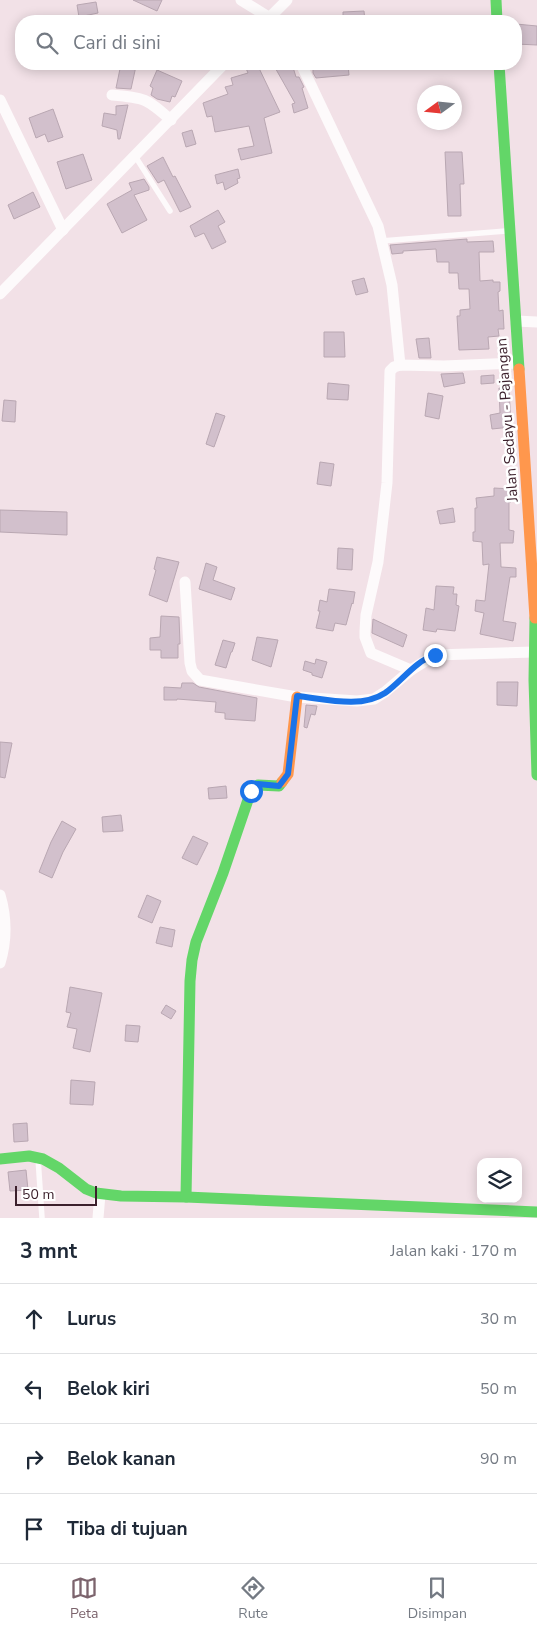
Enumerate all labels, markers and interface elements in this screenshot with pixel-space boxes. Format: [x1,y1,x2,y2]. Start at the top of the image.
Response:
search box [15,15,522,70]
icon: search [33,29,61,57]
text: Cari di sini [73,30,161,56]
north arrow [417,85,462,130]
street label: Jalan Sedayu - Pajangan [491,338,523,503]
route end [424,644,447,667]
route start [240,780,263,803]
map controls [477,1158,522,1203]
button: layers [477,1158,522,1203]
scale bar [15,1183,98,1206]
text: 50 m [22,1185,54,1204]
text: 3 mnt [20,1237,77,1265]
text: Jalan kaki · 170 m [390,1240,517,1262]
icon: ahead [20,1305,48,1333]
text: Lurus [67,1306,116,1332]
text: 30 m [480,1308,517,1330]
icon: left [20,1375,48,1403]
text: Belok kiri [67,1376,150,1402]
text: 50 m [480,1378,517,1400]
icon: right [20,1445,48,1473]
text: Belok kanan [67,1446,176,1472]
text: 90 m [480,1448,517,1470]
icon: arrive [20,1515,48,1543]
text: Tiba di tujuan [67,1516,188,1542]
tab: Peta [70,1574,98,1623]
tab: Rute [238,1574,268,1623]
tab: Disimpan [408,1574,467,1623]

